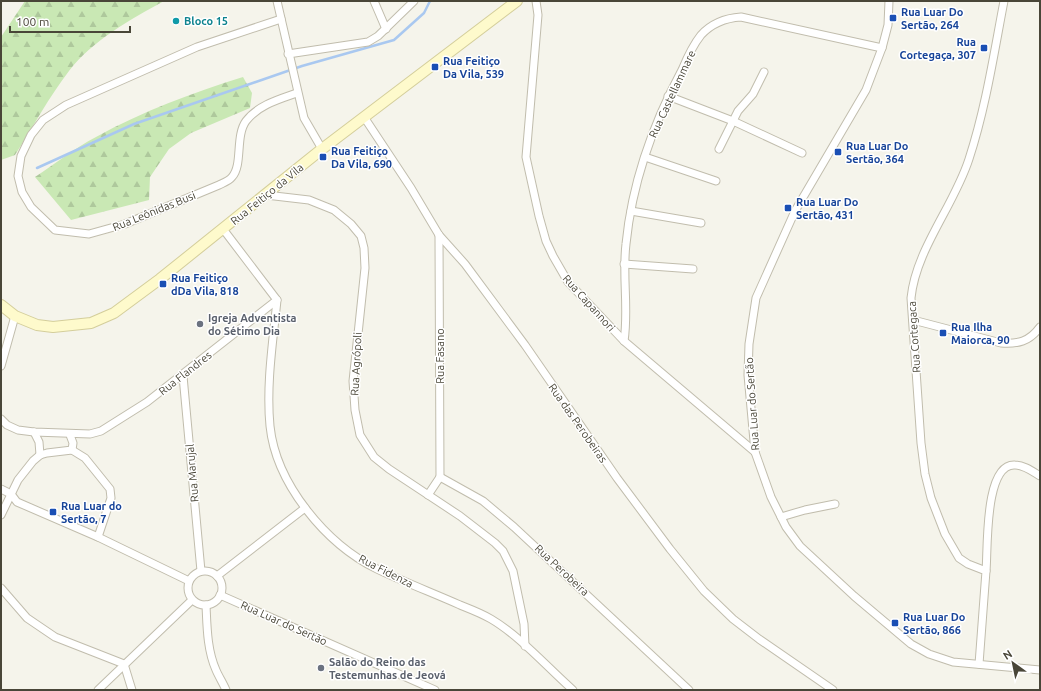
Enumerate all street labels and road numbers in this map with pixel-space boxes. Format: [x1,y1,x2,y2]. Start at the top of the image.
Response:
street label: Rua Castellammare [646,48,698,140]
street label: Rua Feitiço da Vila [228,161,306,227]
street label: Rua Leônidas Busi [111,189,197,233]
street label: Rua Capannori [561,272,617,334]
street label: Rua Cortegaca [906,301,922,373]
street label: Rua Fasano [434,328,446,384]
street label: Rua Agrópoli [348,332,364,396]
street label: Rua Flandres [156,349,214,397]
street label: Rua Luar do Sertão [743,357,761,451]
street label: Rua das Perobeiras [546,381,610,465]
street label: Rua Marujal [183,443,201,503]
street label: Rua Perobeira [533,542,591,598]
street label: Rua Fidenza [357,552,415,590]
street label: Rua Luar do Sertão [239,599,329,647]

